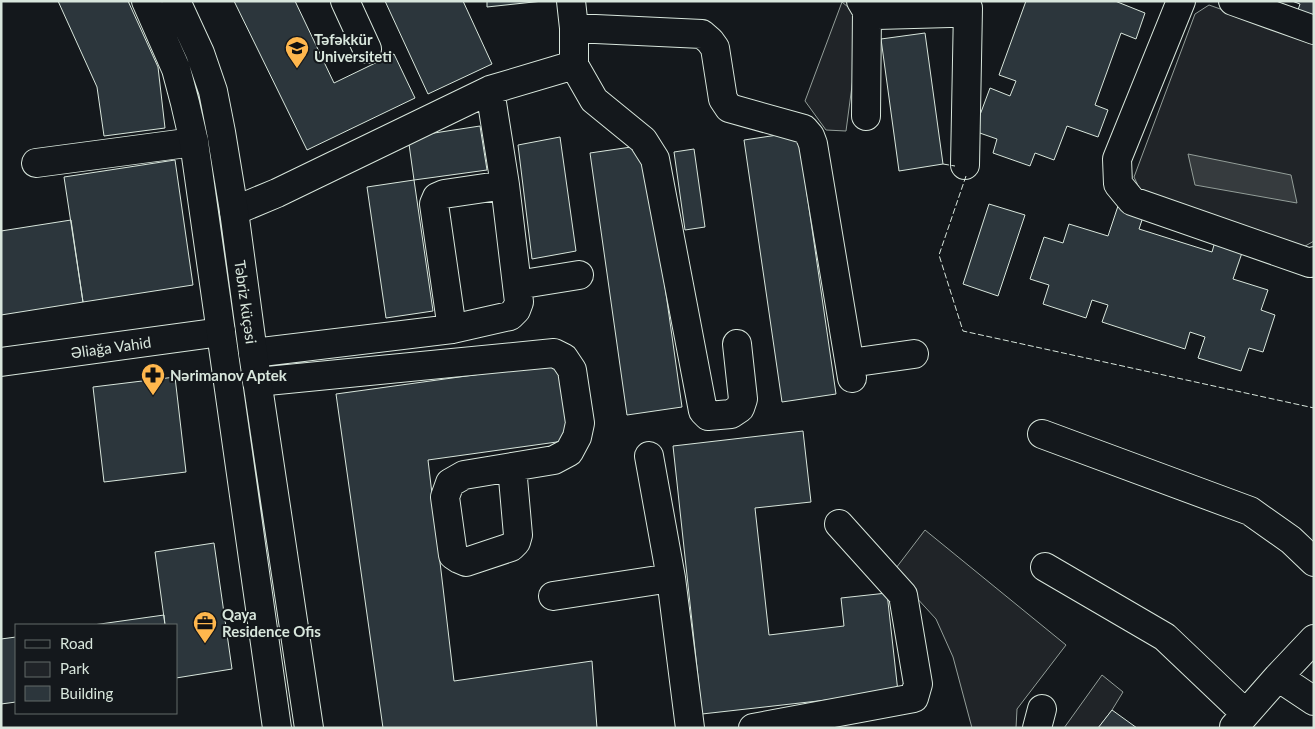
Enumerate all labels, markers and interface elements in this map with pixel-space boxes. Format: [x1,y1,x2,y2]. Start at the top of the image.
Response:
place label: Təfəkkür Universiteti [314,30,392,65]
school or university icon: Təfəkkür Universiteti [284,35,310,69]
street label: Təbriz küçəsi [231,259,261,345]
street label: Əliağa Vahid [70,332,152,362]
pharmacy icon: Nərimanov Aptek [140,362,166,396]
place label: Nərimanov Aptek [170,366,288,384]
place label: Qaya Residence Ofis [222,605,321,640]
office icon: Qaya Residence Ofis [192,610,218,644]
legend [15,624,178,714]
text: Road [60,634,93,652]
text: Park [60,659,90,677]
text: Building [60,684,113,702]

